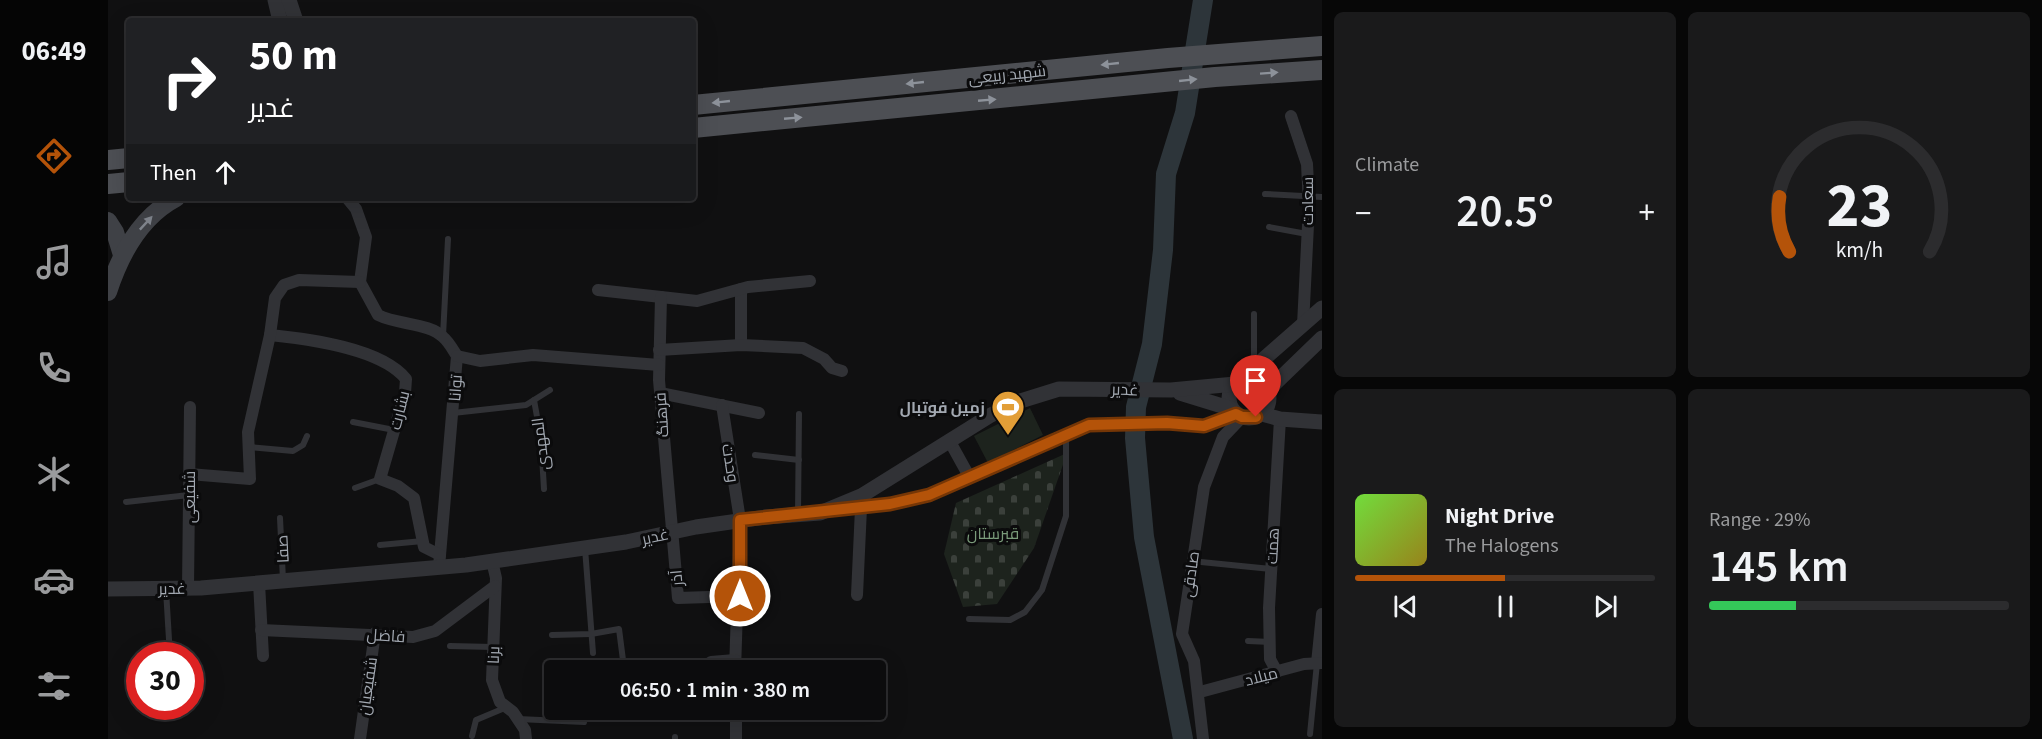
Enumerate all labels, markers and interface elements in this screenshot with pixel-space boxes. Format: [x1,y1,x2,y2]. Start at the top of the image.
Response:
text: 50 m [249,26,338,86]
text: 06:49 [21,32,87,71]
icon: right [150,42,228,120]
one-way arrow [1100,59,1119,68]
street label: شهید ربیعی [967,60,1047,90]
one-way arrow [1259,69,1278,78]
one-way arrow [1179,75,1198,85]
one-way arrow [906,78,925,88]
text: غدیر [249,89,295,128]
one-way arrow [978,95,997,105]
one-way arrow [712,97,731,107]
one-way arrow [784,113,803,123]
icon: directions [33,135,75,177]
text: Climate [1355,151,1419,179]
icon: ahead [209,156,242,189]
text: Then [150,157,197,189]
text: 23 [1826,162,1892,251]
street label: سعادت [1297,177,1319,225]
text: 20.5° [1456,180,1554,244]
text: − [1355,190,1371,237]
text: + [1639,190,1655,237]
one-way arrow [139,215,153,230]
text: km/h [1835,235,1883,266]
icon: music [33,241,75,283]
icon: phone [33,347,75,389]
pin [1230,355,1281,417]
icon: arrive [1239,364,1272,397]
street label: توانا [444,373,468,402]
street label: غدیر [1110,378,1139,401]
street label: بشارت [385,388,415,432]
sports icon: زمین فوتبال [990,389,1026,436]
street label: فرهنگ [649,392,675,438]
place label: زمین فوتبال [900,397,985,419]
street label: المهدی [527,416,555,472]
street label: وحدت [716,442,744,484]
icon: climate [33,453,75,495]
street label: شفیعی [179,471,201,523]
text: Night Drive [1445,500,1554,532]
text: Range · 29% [1709,506,1810,534]
street label: غدیر [639,523,671,551]
park label: قبرستان [967,523,1019,545]
street label: همت [1261,527,1285,565]
text: The Halogens [1445,532,1559,560]
street label: صفا [271,534,295,564]
text: 145 km [1709,535,1849,599]
street label: صادقی [1177,550,1205,599]
icon: car [33,559,75,601]
position arrow [708,564,772,628]
street label: آذر [665,568,689,588]
street label: غدیر [157,578,186,600]
icon: previous [1389,590,1422,623]
icon: pause [1489,590,1522,623]
icon: next [1589,590,1622,623]
street label: فاضل [366,624,406,648]
speed limit sign: 30 [126,642,204,720]
street label: برنا [483,646,505,664]
street label: شفیعیان [353,656,383,717]
street label: میلاد [1242,662,1280,692]
icon: filters [33,665,75,707]
text: 06:50 · 1 min · 380 m [620,674,810,706]

